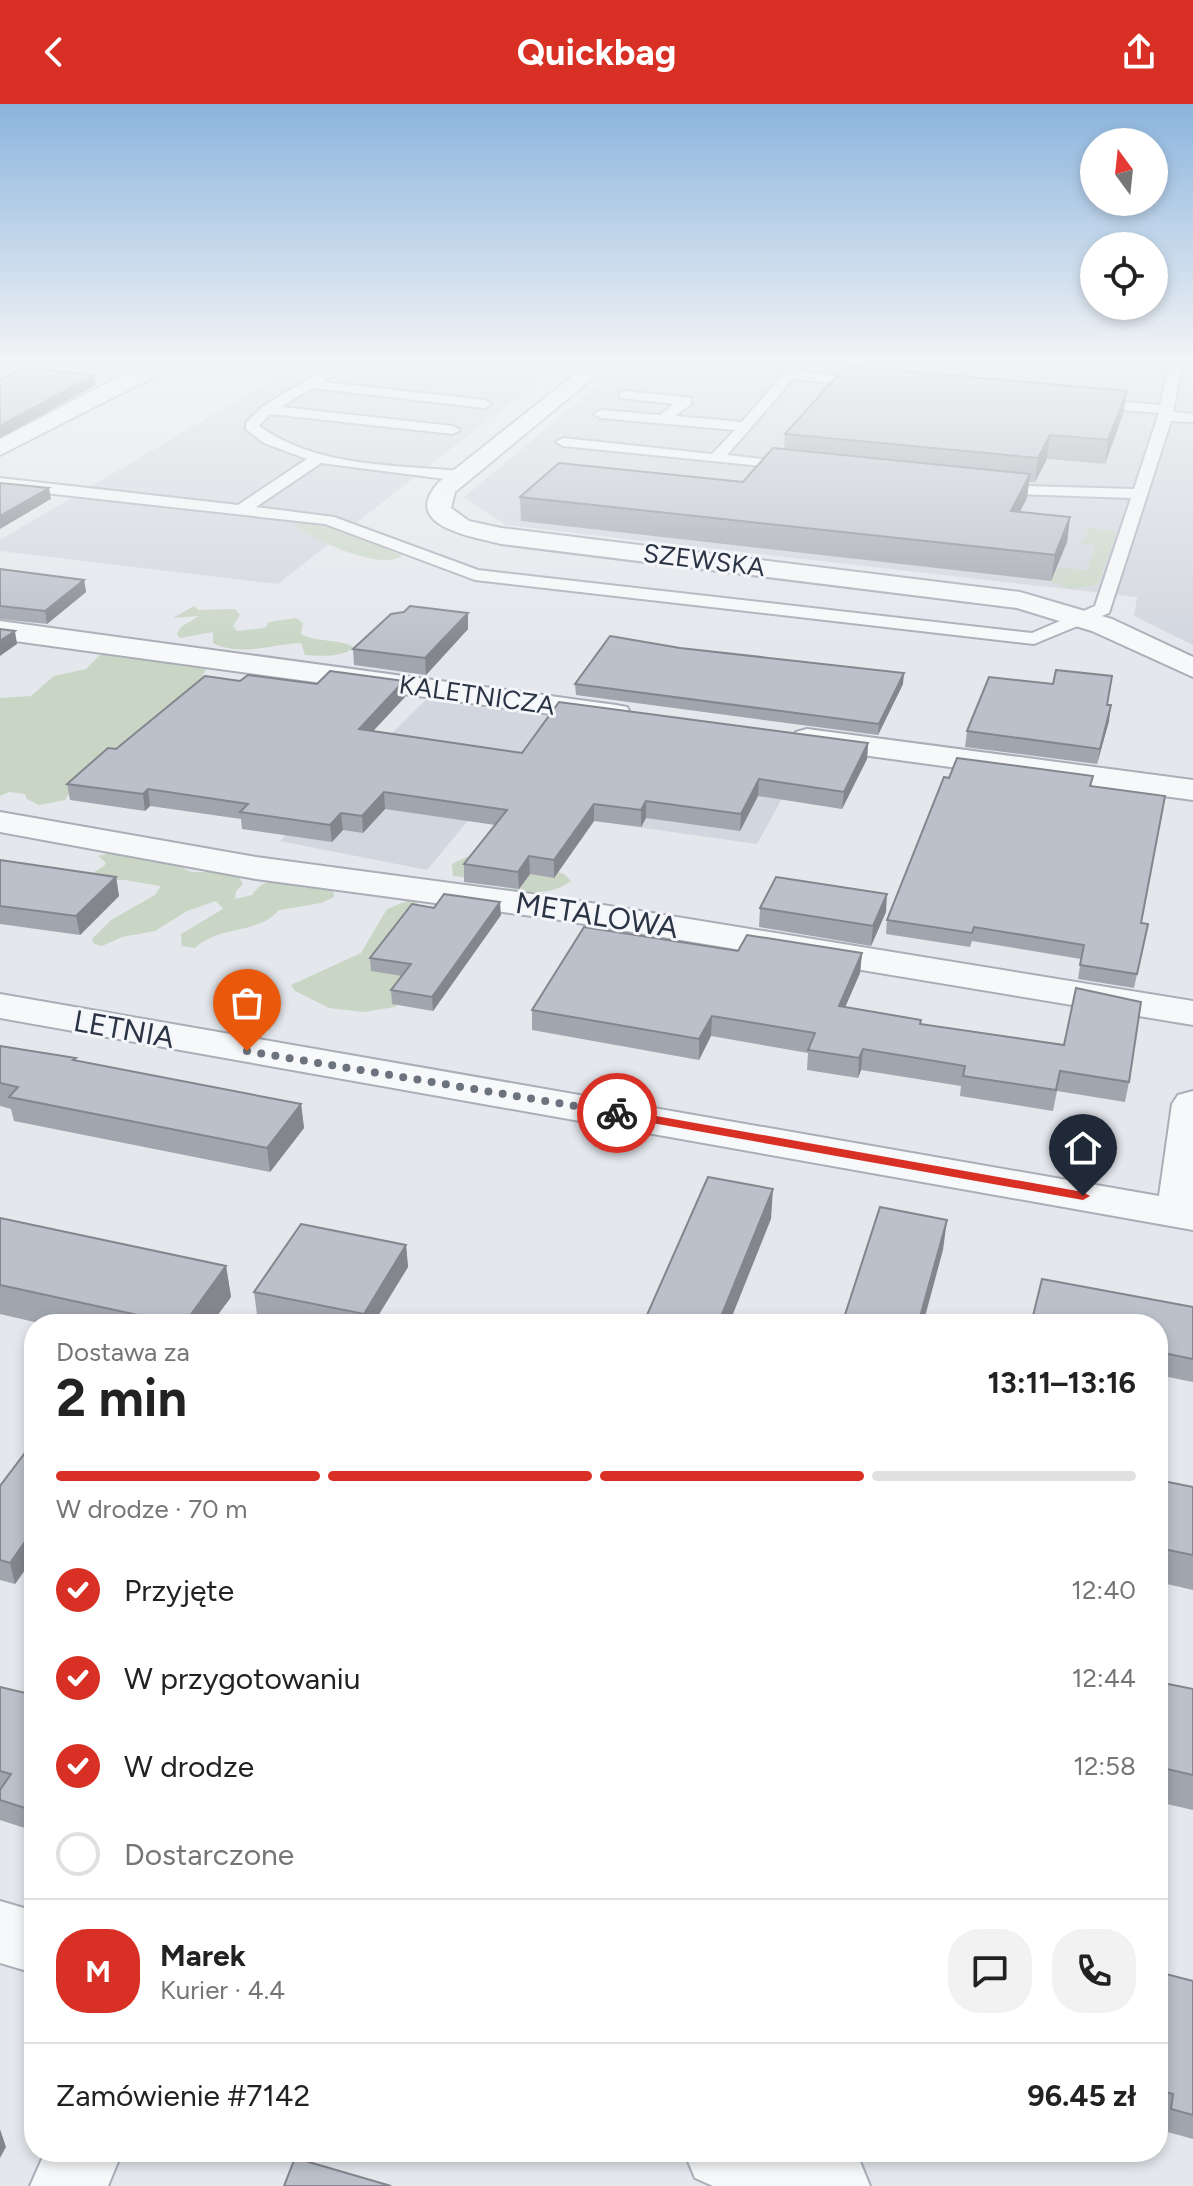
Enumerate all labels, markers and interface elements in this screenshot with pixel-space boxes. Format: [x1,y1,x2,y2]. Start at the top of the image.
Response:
icon: back [32,30,76,74]
icon: share [1117,30,1161,74]
text: Quickbag [517,31,676,74]
north arrow [1080,128,1168,216]
map controls [1080,128,1168,320]
button: locate [1080,232,1168,320]
street label: SZEWSKA [641,537,767,583]
street label: KALETNICZA [397,668,557,722]
street label: METALOWA [513,884,682,946]
pin [213,969,281,1051]
icon: bag [225,981,269,1025]
street label: LETNIA [71,1002,178,1056]
courier [577,1073,657,1153]
icon: bike [595,1091,639,1135]
pin [1049,1114,1117,1196]
icon: home [1061,1126,1105,1170]
text: Dostawa za [56,1336,190,1368]
text: 13:11–13:16 [987,1364,1136,1401]
text: 2 min [56,1367,187,1429]
text: W drodze · 70 m [56,1493,247,1525]
icon: check [56,1568,100,1612]
text: Przyjęte [124,1572,234,1609]
text: 12:40 [1071,1574,1136,1606]
icon: check [56,1656,100,1700]
text: W przygotowaniu [124,1660,360,1697]
text: 12:44 [1072,1662,1136,1694]
icon: check [56,1744,100,1788]
text: W drodze [124,1748,254,1785]
text: 12:58 [1073,1750,1136,1782]
text: Dostarczone [124,1836,294,1873]
button: chat [948,1929,1032,2013]
button: phone [1052,1929,1136,2013]
text: Marek [160,1937,246,1974]
text: M [85,1953,111,1990]
text: Kurier · 4.4 [160,1974,285,2006]
text: Zamówienie #7142 [56,2077,310,2114]
text: 96.45 zł [1027,2077,1136,2114]

